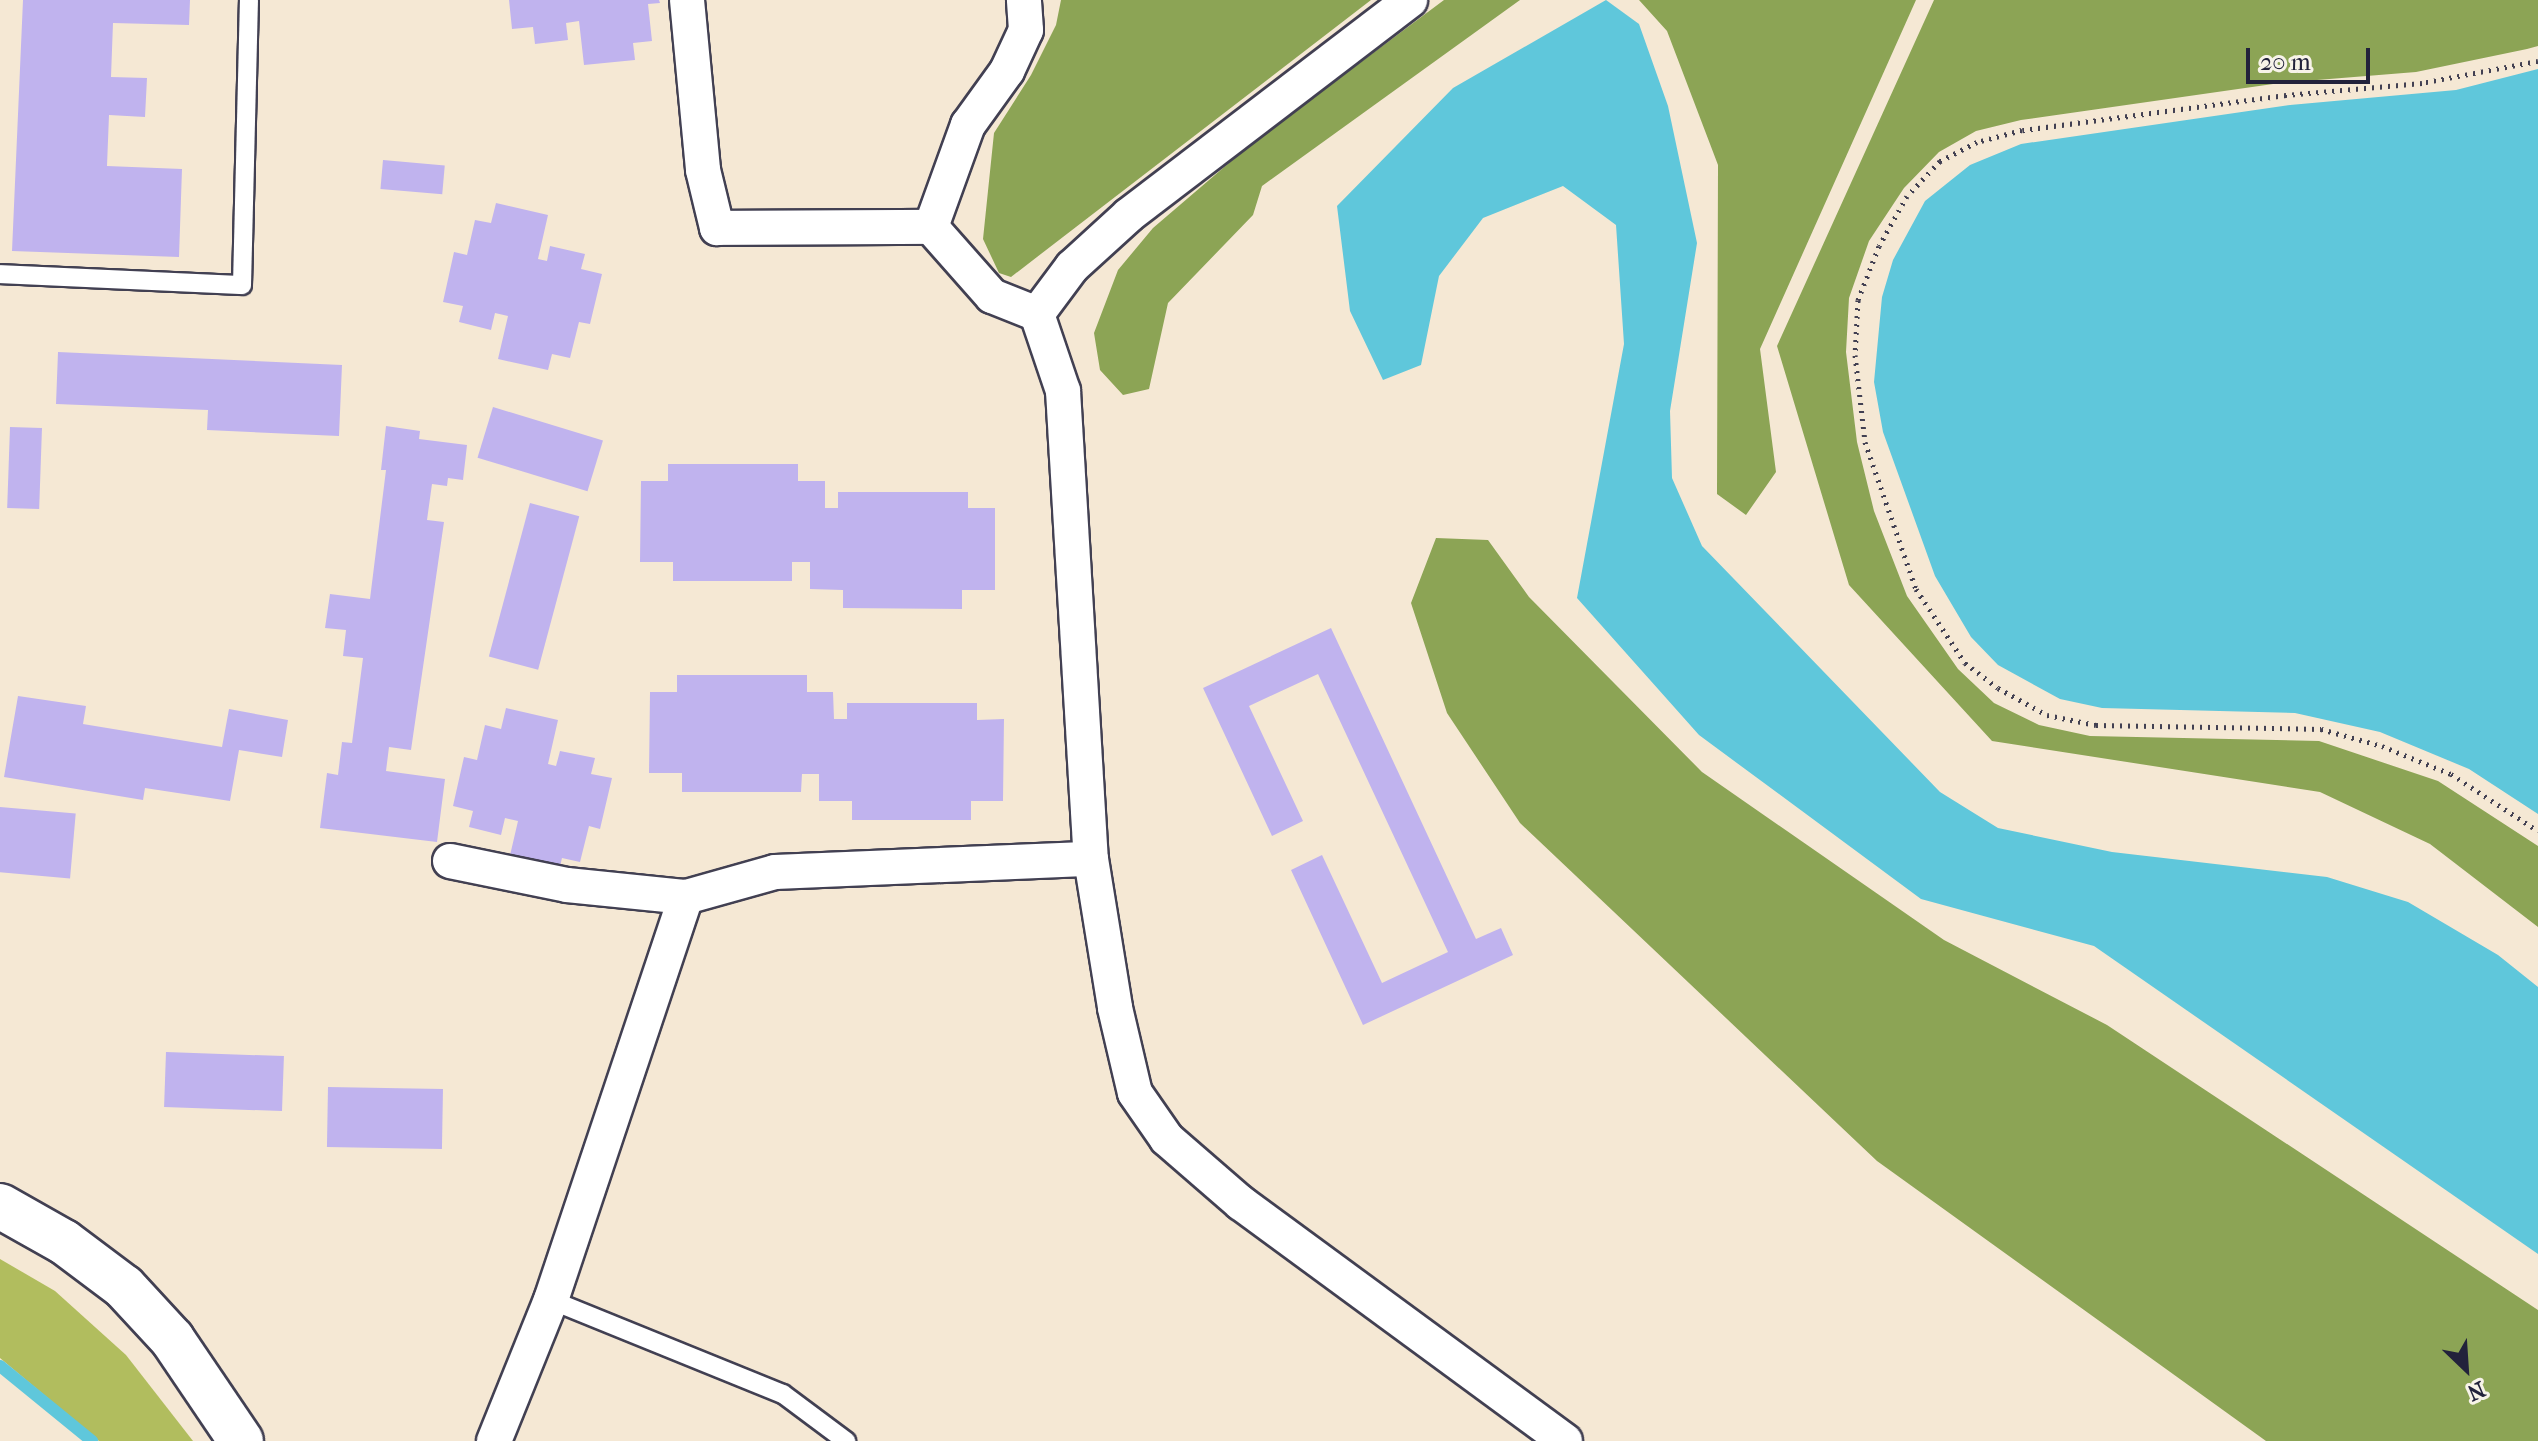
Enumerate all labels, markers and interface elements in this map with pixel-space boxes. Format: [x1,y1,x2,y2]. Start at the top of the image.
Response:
scale bar [2250,32,2374,82]
text: 20 m [2260,48,2311,76]
north arrow [2426,1329,2506,1409]
text: N [2463,1375,2489,1406]

